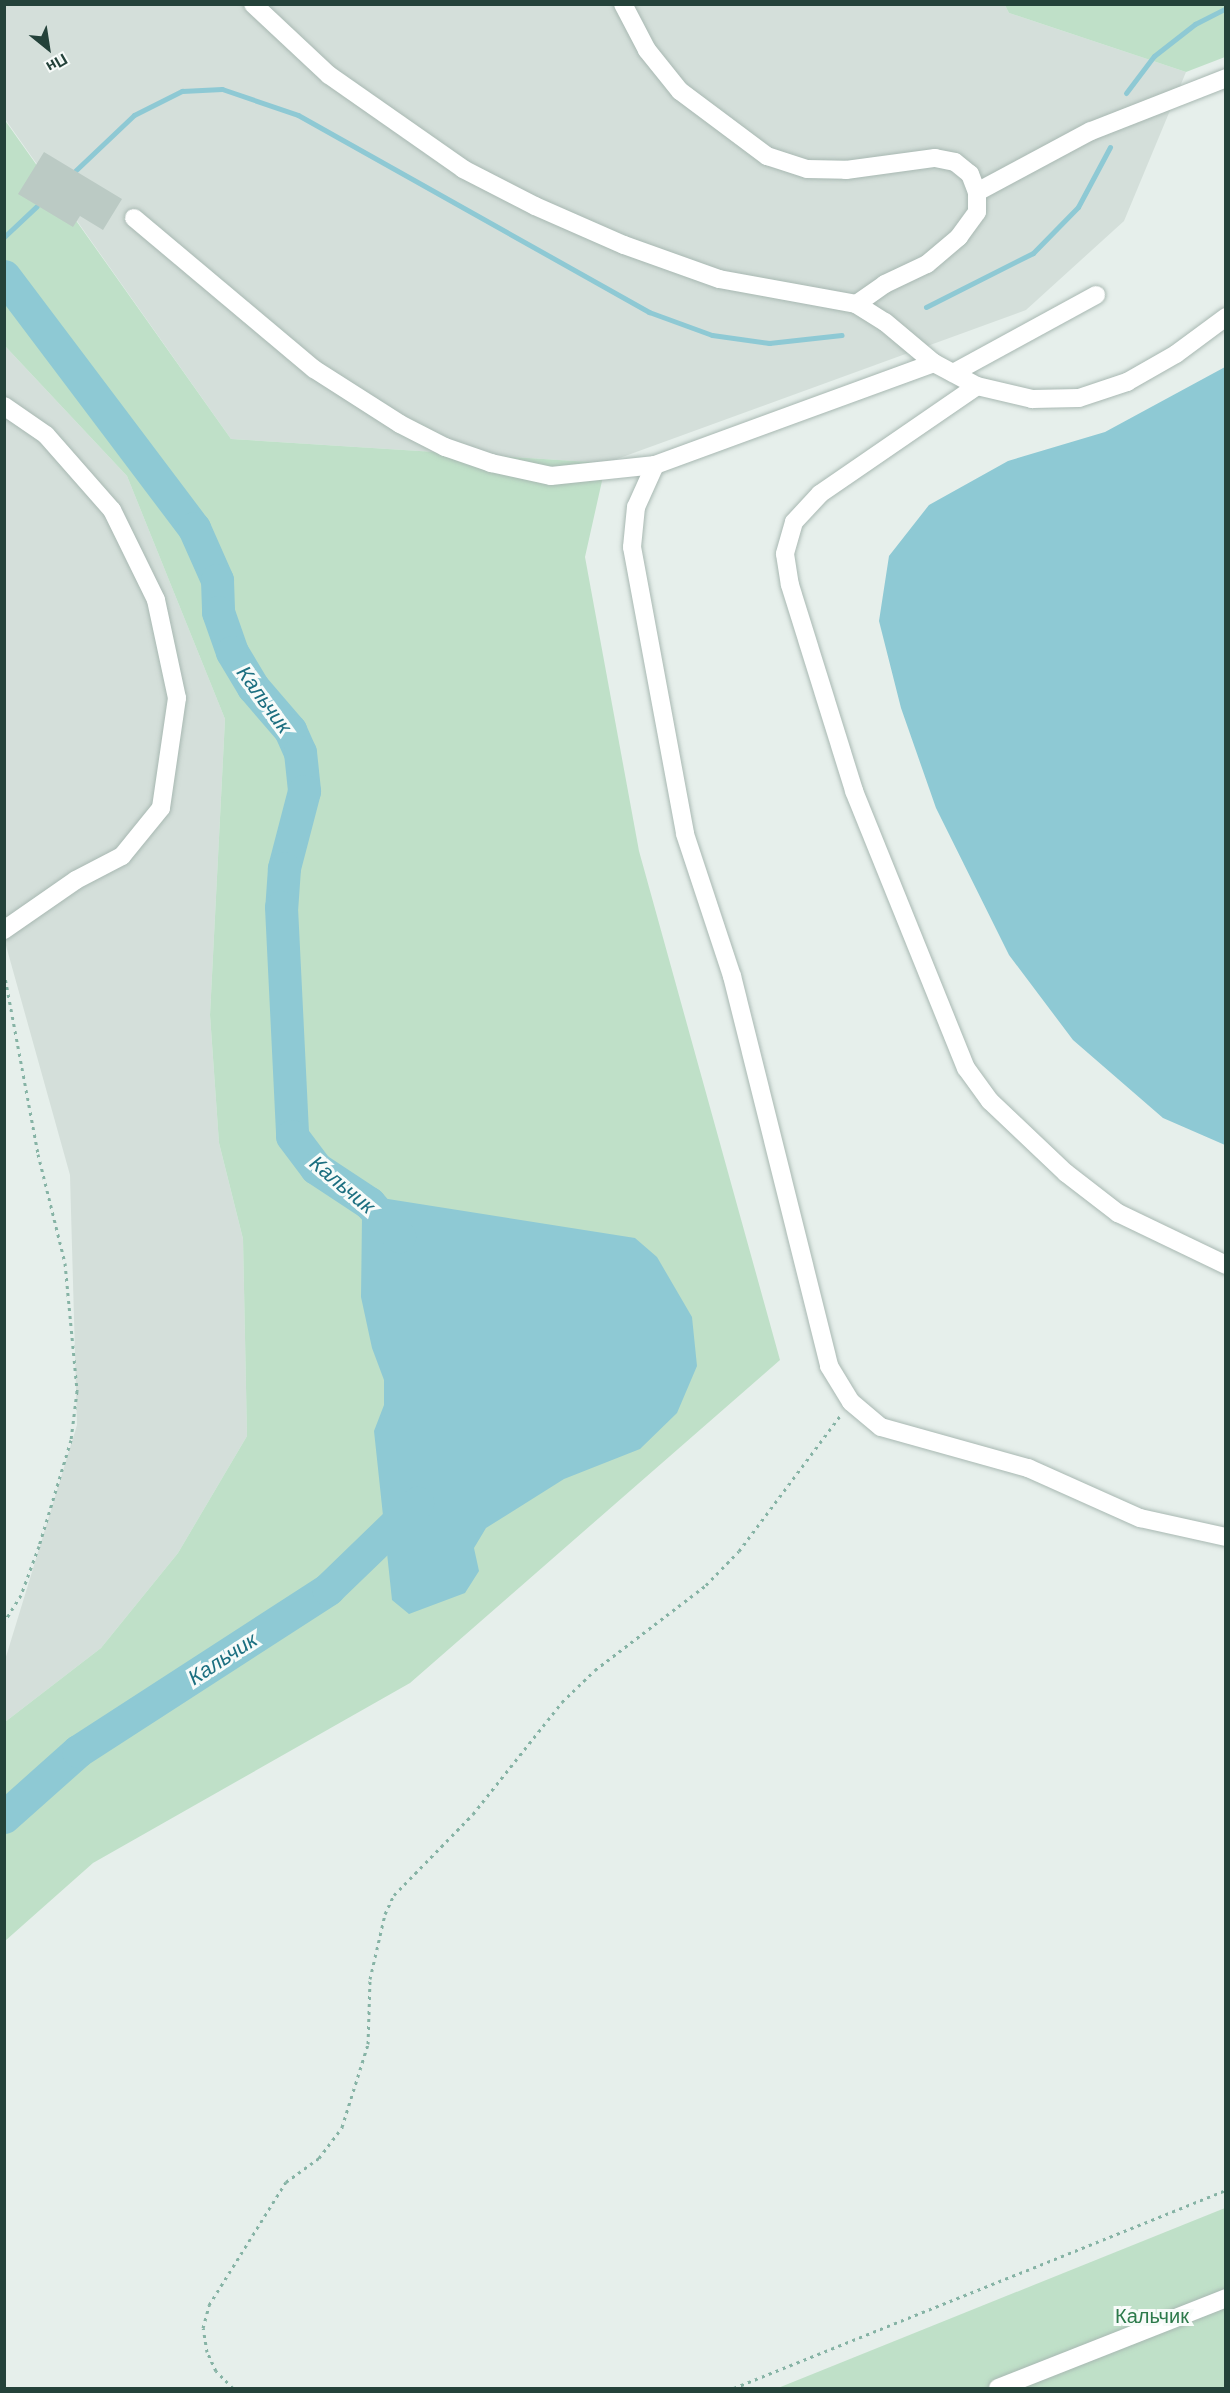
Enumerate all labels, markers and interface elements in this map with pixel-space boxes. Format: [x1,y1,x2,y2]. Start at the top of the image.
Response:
north arrow [18,18,78,78]
text: Пн [43,50,71,78]
water label: Кальчик [232,660,298,738]
water label: Кальчик [305,1150,381,1218]
water label: Кальчик [183,1626,261,1690]
park label: Кальчик [1115,2303,1189,2327]

